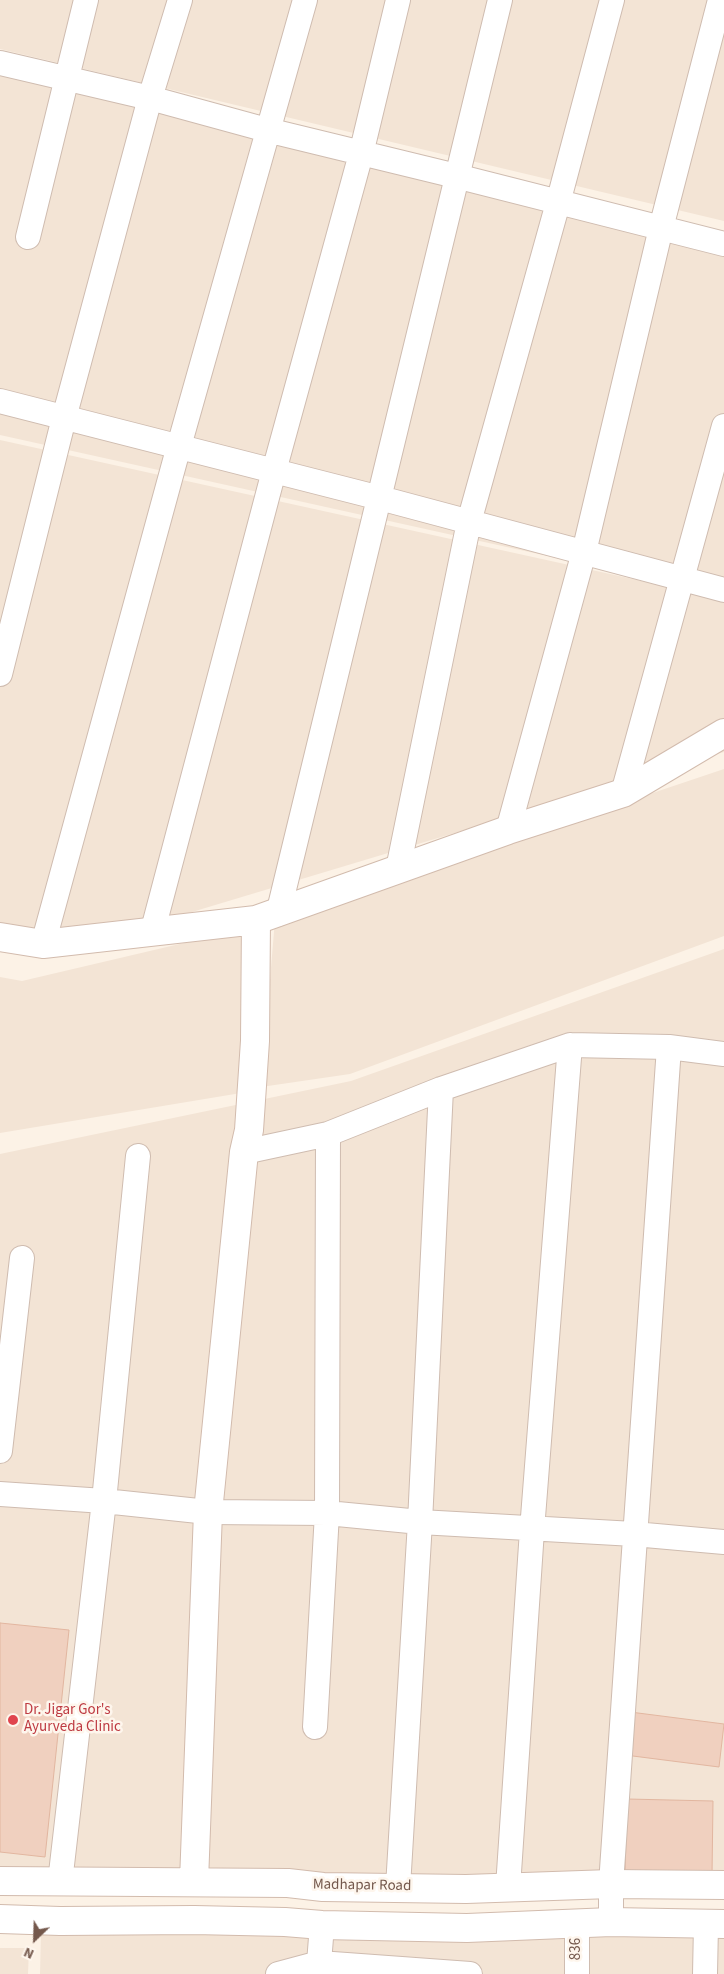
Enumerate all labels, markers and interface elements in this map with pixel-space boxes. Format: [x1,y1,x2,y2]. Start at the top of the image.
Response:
place label: Dr. Jigar Gor's Ayurveda Clinic [24,1702,121,1737]
marker: Dr. Jigar Gor's Ayurveda Clinic [6,1713,20,1727]
street label: Madhapar Road [313,1876,411,1896]
north arrow [10,1914,60,1964]
street label: 836 [568,1938,586,1960]
text: N [21,1942,37,1964]

